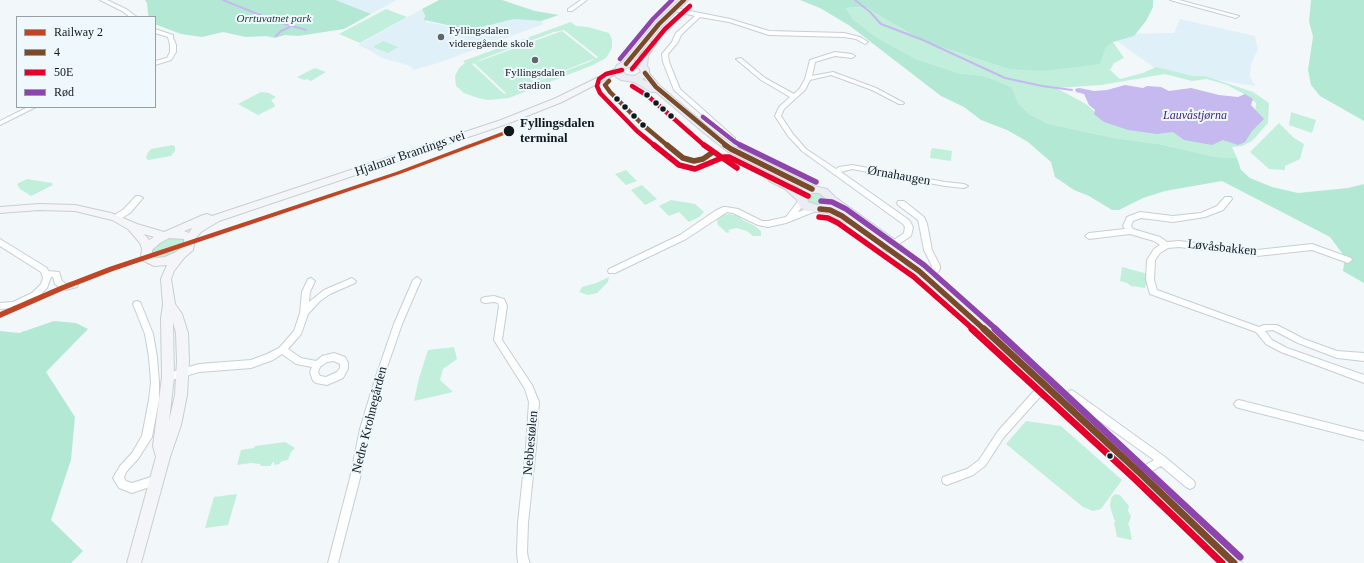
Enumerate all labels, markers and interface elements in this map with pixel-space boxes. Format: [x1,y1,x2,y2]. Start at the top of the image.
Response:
park label: Orrtuvatnet park [237,12,311,26]
legend [16,16,156,108]
place label: Fyllingsdalen videregående skole [449,24,534,50]
text: Railway 2 [54,25,103,39]
marker: Fyllingsdalen videregående skole [436,32,446,42]
text: 4 [54,45,60,59]
marker: Fyllingsdalen stadion [530,55,540,65]
text: 50E [54,65,73,79]
place label: Fyllingsdalen stadion [505,66,565,92]
text: Rød [54,85,74,99]
unlabelled marker [642,90,652,100]
unlabelled marker [612,94,622,104]
unlabelled marker [651,98,661,108]
unlabelled marker [620,102,630,112]
unlabelled marker [658,104,668,114]
water label: Lauvåstjørna [1163,109,1227,123]
unlabelled marker [629,111,639,121]
unlabelled marker [666,111,676,121]
place label: Fyllingsdalen terminal [520,116,594,147]
unlabelled marker [638,120,648,130]
marker: Fyllingsdalen terminal [502,124,516,138]
street label: Hjalmar Brantings vei [353,128,467,180]
street label: Ørnahaugen [866,163,932,189]
street label: Løvåsbakken [1187,237,1257,259]
street label: Nedre Krohnegården [349,365,391,475]
street label: Nebbestølen [520,410,542,476]
unlabelled marker [1105,451,1115,461]

